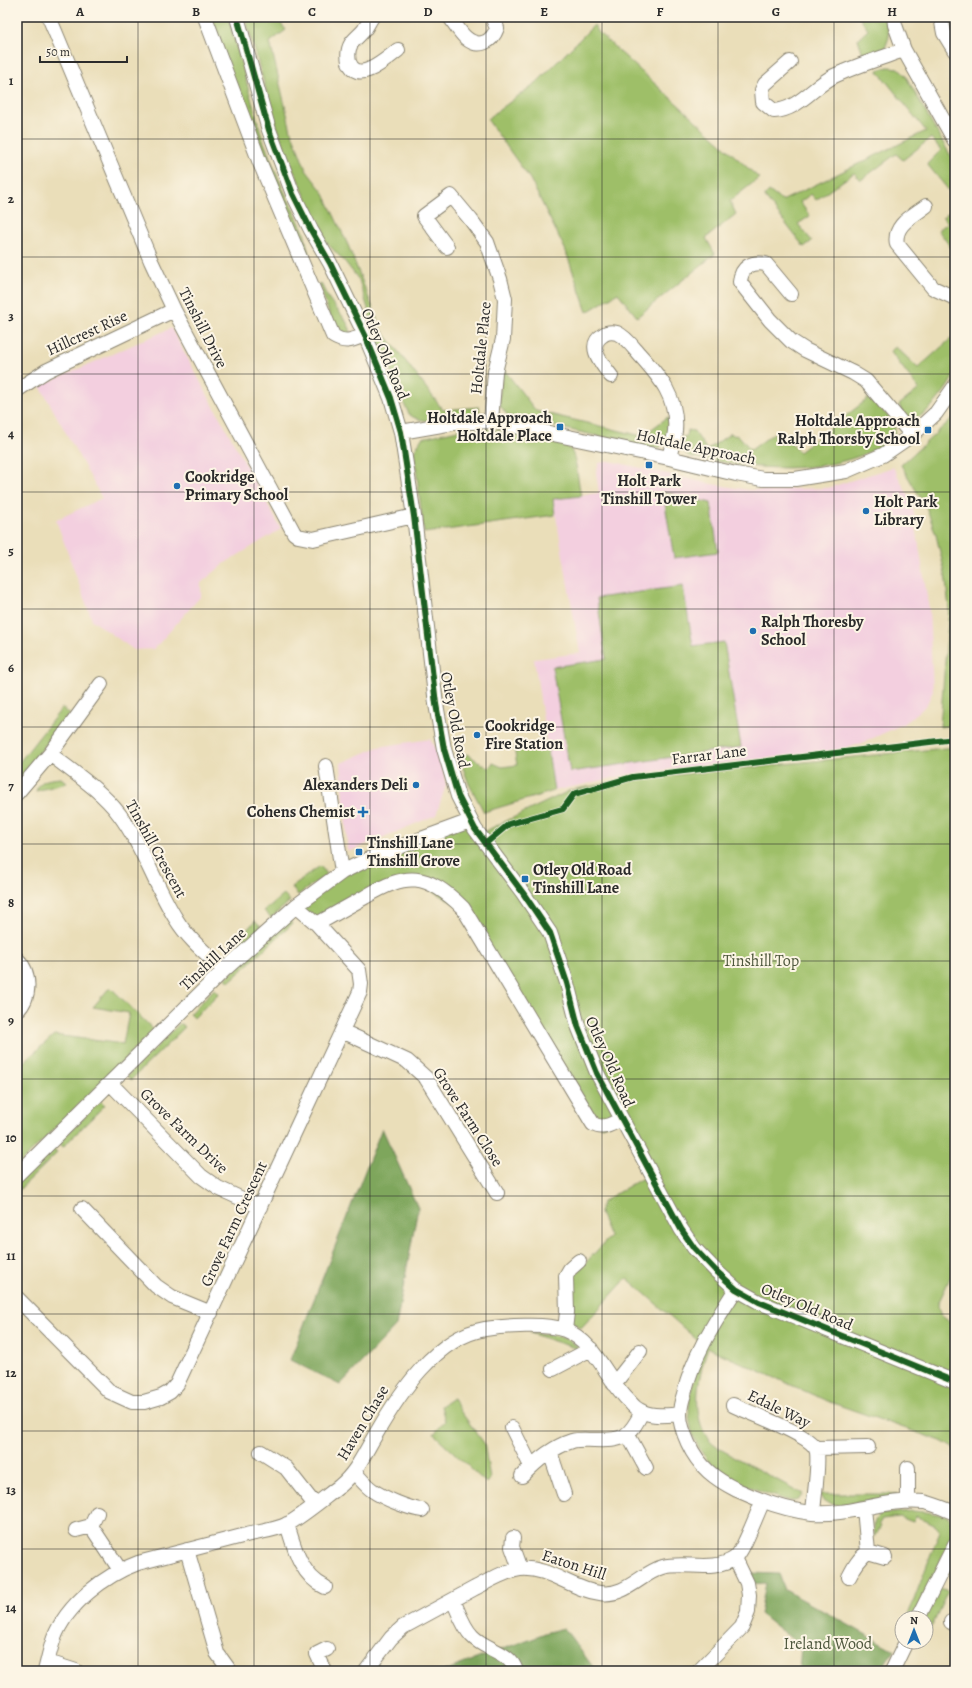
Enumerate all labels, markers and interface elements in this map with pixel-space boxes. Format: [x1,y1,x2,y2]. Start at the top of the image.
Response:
text: A [75,3,85,20]
text: B [192,3,200,20]
text: C [308,3,316,20]
text: D [423,3,433,20]
text: E [540,3,548,20]
text: F [657,3,664,20]
text: G [772,3,780,20]
text: H [887,3,897,20]
scale bar [40,38,127,64]
text: 50 m [46,44,70,60]
text: 1 [9,72,14,89]
text: 2 [8,190,15,207]
street label: Tinshill Drive [173,284,233,372]
street label: Holtdale Place [465,301,497,395]
street label: Hillcrest Rise [43,305,131,361]
street label: Otley Old Road [356,305,414,404]
text: 3 [8,307,14,324]
place label: Holtdale Approach Holtdale Place [427,407,552,447]
place label: Holtdale Approach Ralph Thorsby School [777,410,921,450]
marker: Holtdale Approach Holtdale Place [555,422,565,432]
street label: Holtdale Approach [634,424,758,471]
text: 4 [8,425,14,442]
marker: Holtdale Approach Ralph Thorsby School [923,425,933,435]
marker: Holt Park Tinshill Tower [644,460,654,470]
place label: Cookridge Primary School [185,466,289,506]
place label: Holt Park Tinshill Tower [601,470,697,510]
marker: Cookridge Primary School [172,481,182,491]
place label: Holt Park Library [874,491,938,531]
marker: Holt Park Library [861,506,871,516]
text: 5 [8,542,14,559]
place label: Ralph Thoresby School [761,611,864,651]
marker: Ralph Thoresby School [748,626,758,636]
text: 6 [8,659,14,676]
street label: Otley Old Road [435,670,475,770]
place label: Cookridge Fire Station [485,715,563,755]
marker: Cookridge Fire Station [472,730,482,740]
street label: Farrar Lane [670,739,748,771]
place label: Alexanders Deli [302,774,408,796]
text: 7 [8,777,14,794]
marker: Alexanders Deli [411,780,421,790]
street label: Tinshill Crescent [120,796,192,902]
place label: Cohens Chemist [247,801,356,823]
marker: Cohens Chemist [358,807,368,817]
place label: Tinshill Lane Tinshill Grove [367,832,460,872]
marker: Tinshill Lane Tinshill Grove [354,847,364,857]
place label: Otley Old Road Tinshill Lane [533,859,632,899]
marker: Otley Old Road Tinshill Lane [520,874,530,884]
text: 8 [8,894,14,911]
street label: Tinshill Lane [175,922,251,996]
park label: Tinshill Top [723,950,799,972]
text: 9 [8,1012,14,1029]
street label: Otley Old Road [580,1013,640,1112]
street label: Grove Farm Close [428,1063,508,1171]
street label: Grove Farm Drive [135,1083,233,1179]
text: 10 [5,1129,17,1146]
street label: Grove Farm Crescent [195,1158,273,1290]
text: 11 [6,1247,16,1264]
street label: Otley Old Road [758,1278,857,1336]
text: 12 [6,1364,17,1381]
street label: Haven Chase [332,1381,394,1465]
street label: Edale Way [744,1384,815,1434]
text: 13 [6,1481,17,1498]
street label: Eaton Hill [539,1544,609,1586]
text: 14 [6,1599,16,1616]
north arrow [894,1610,934,1650]
text: N [910,1613,918,1628]
park label: Ireland Wood [784,1633,873,1655]

